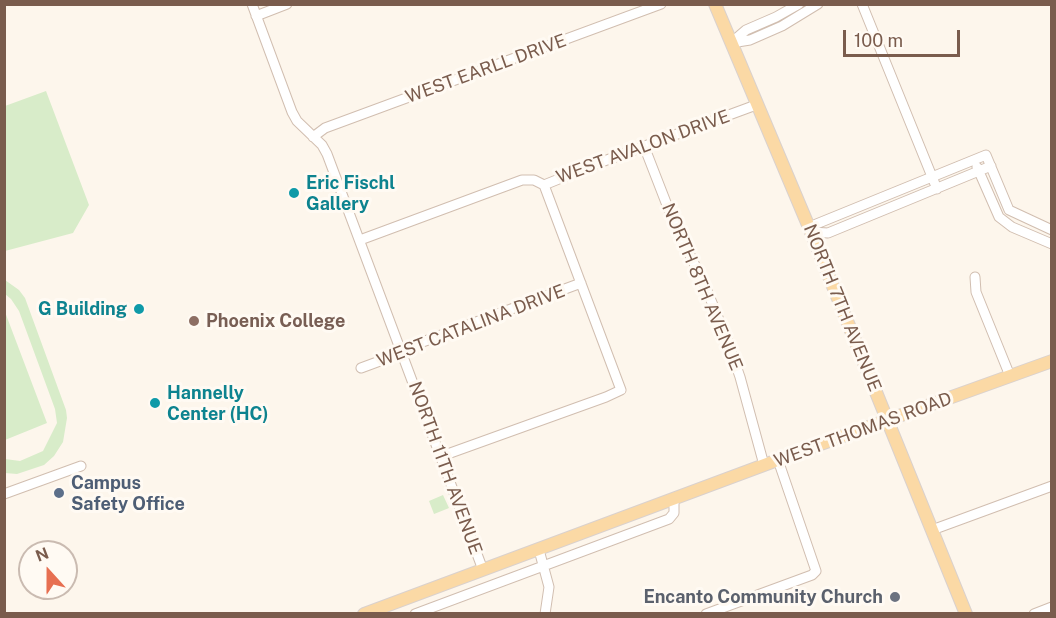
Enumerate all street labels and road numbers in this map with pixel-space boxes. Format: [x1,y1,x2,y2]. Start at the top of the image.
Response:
street label: WEST EARLL DRIVE [403,30,569,108]
street label: WEST AVALON DRIVE [553,106,733,188]
street label: NORTH 8TH AVENUE [657,200,747,374]
street label: NORTH 7TH AVENUE [799,221,885,395]
street label: WEST CATALINA DRIVE [374,280,568,372]
street label: NORTH 11TH AVENUE [404,379,486,557]
street label: WEST THOMAS ROAD [771,388,955,472]

